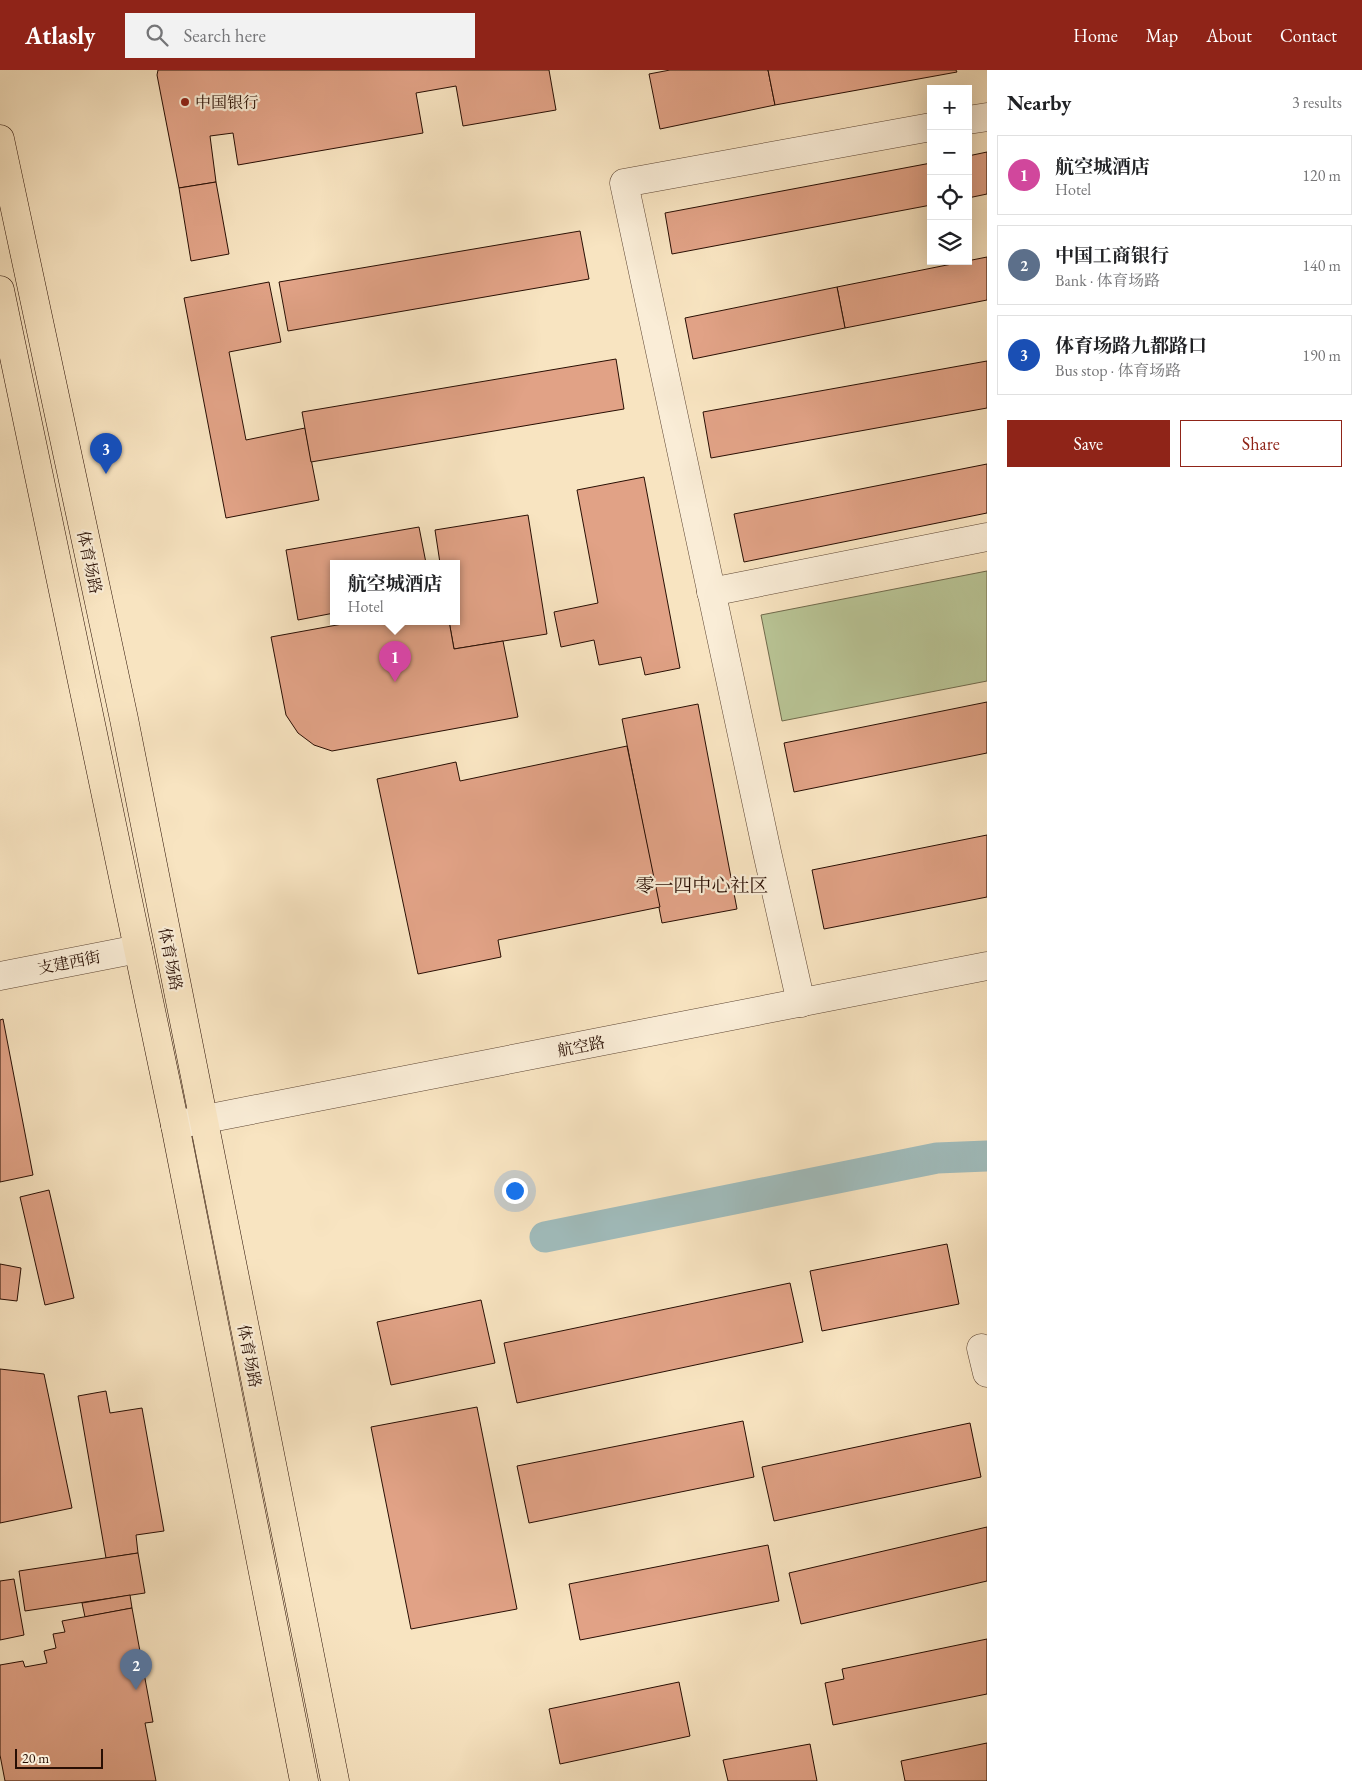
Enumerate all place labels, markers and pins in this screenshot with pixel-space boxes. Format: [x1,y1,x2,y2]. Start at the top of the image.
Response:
place label: 中国银行 [195,92,259,113]
marker: 中国银行 [179,96,191,108]
pin: 3 [90,433,122,474]
pin: 1 [379,641,411,682]
pin: 2 [120,1649,152,1690]

